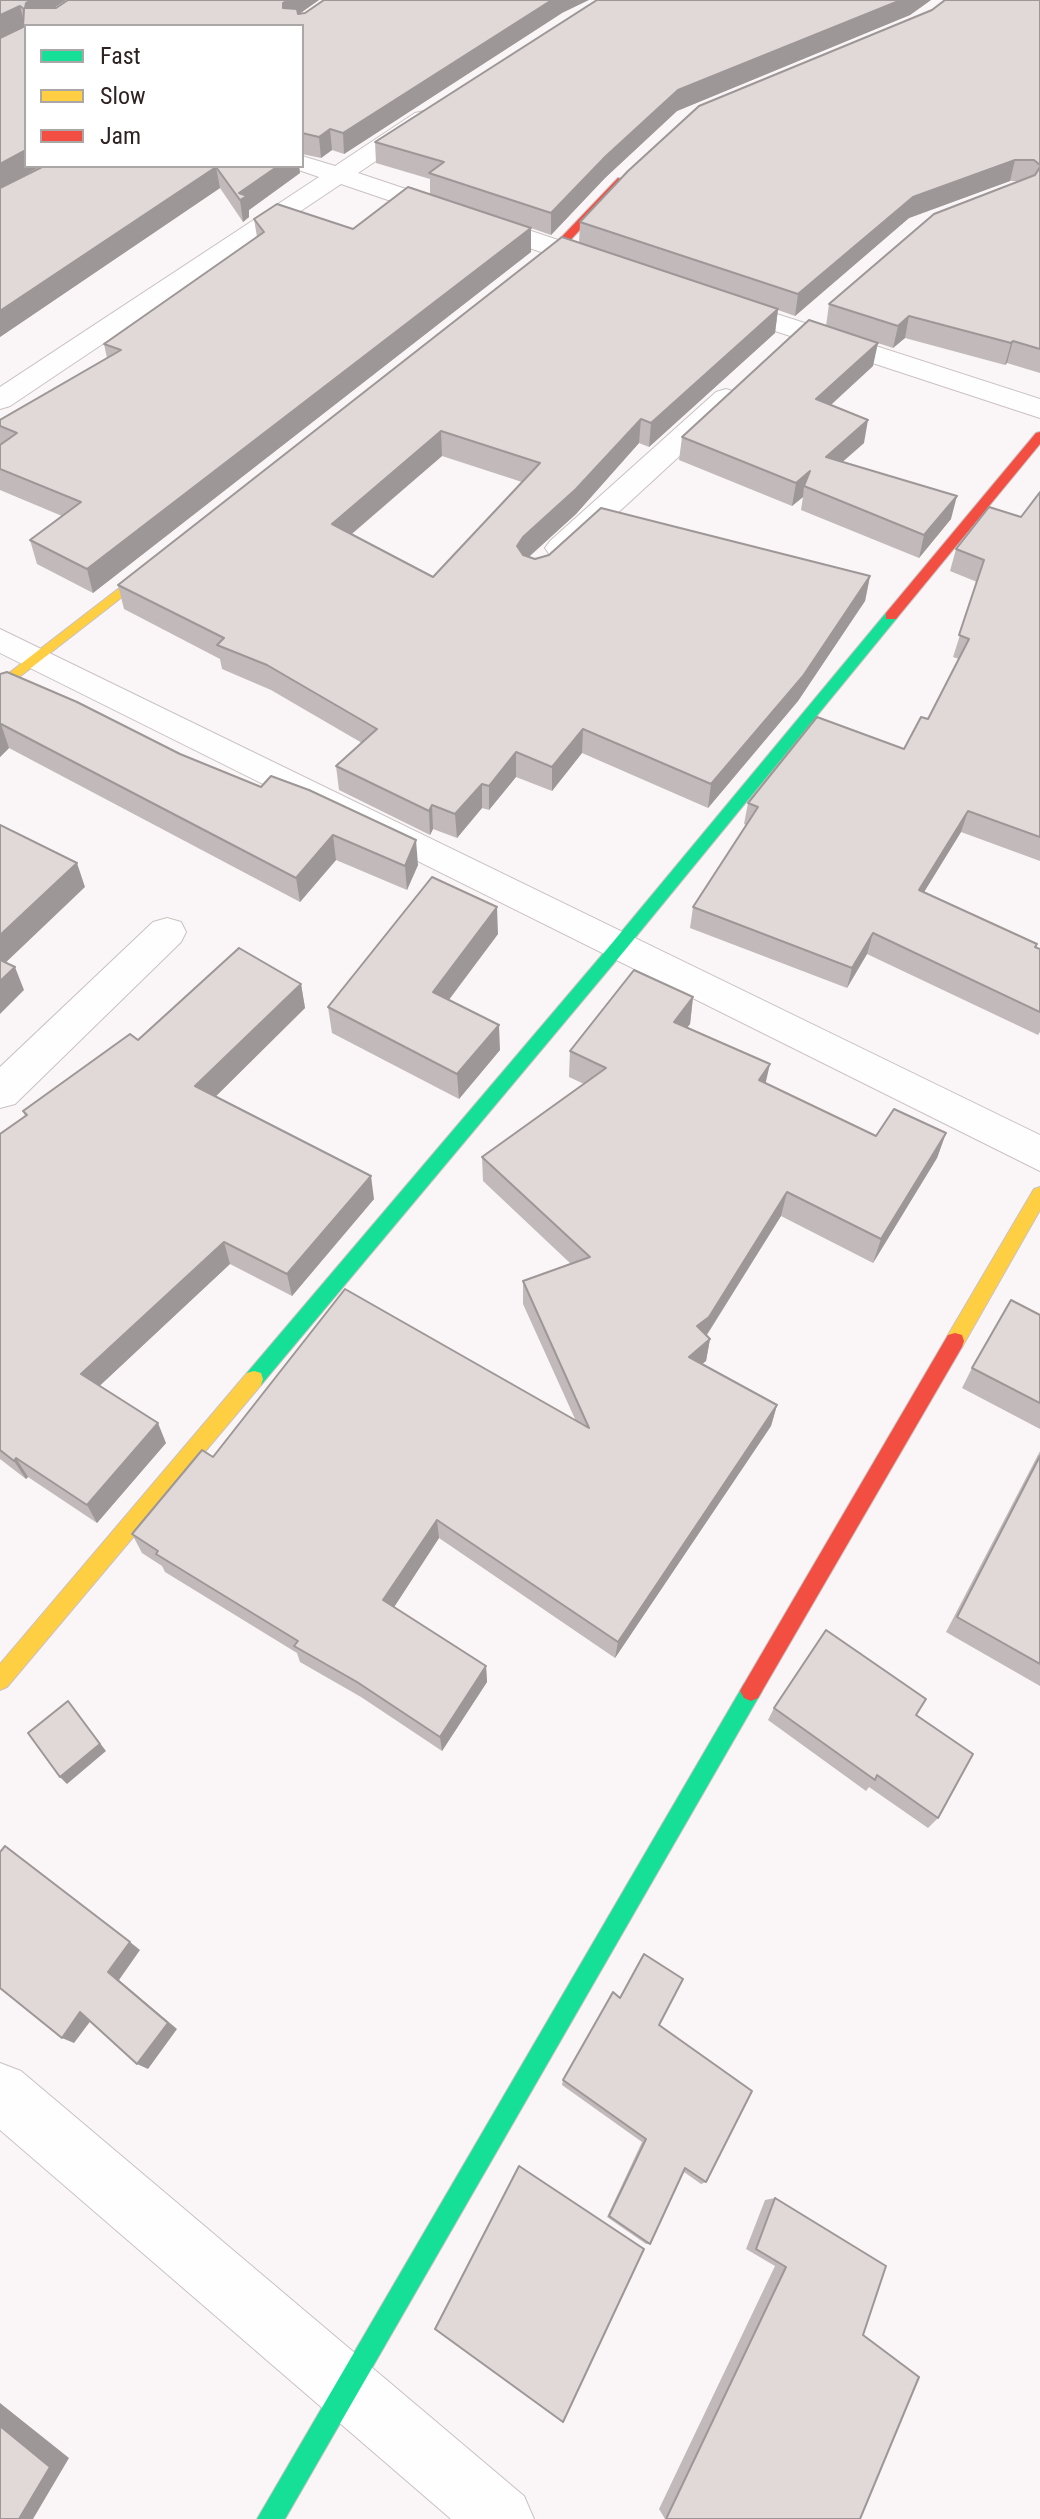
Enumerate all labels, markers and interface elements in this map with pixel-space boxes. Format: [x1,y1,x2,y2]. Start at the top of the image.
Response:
legend [24,24,304,168]
text: Fast [100,42,141,70]
text: Slow [100,82,146,110]
text: Jam [100,122,141,150]

